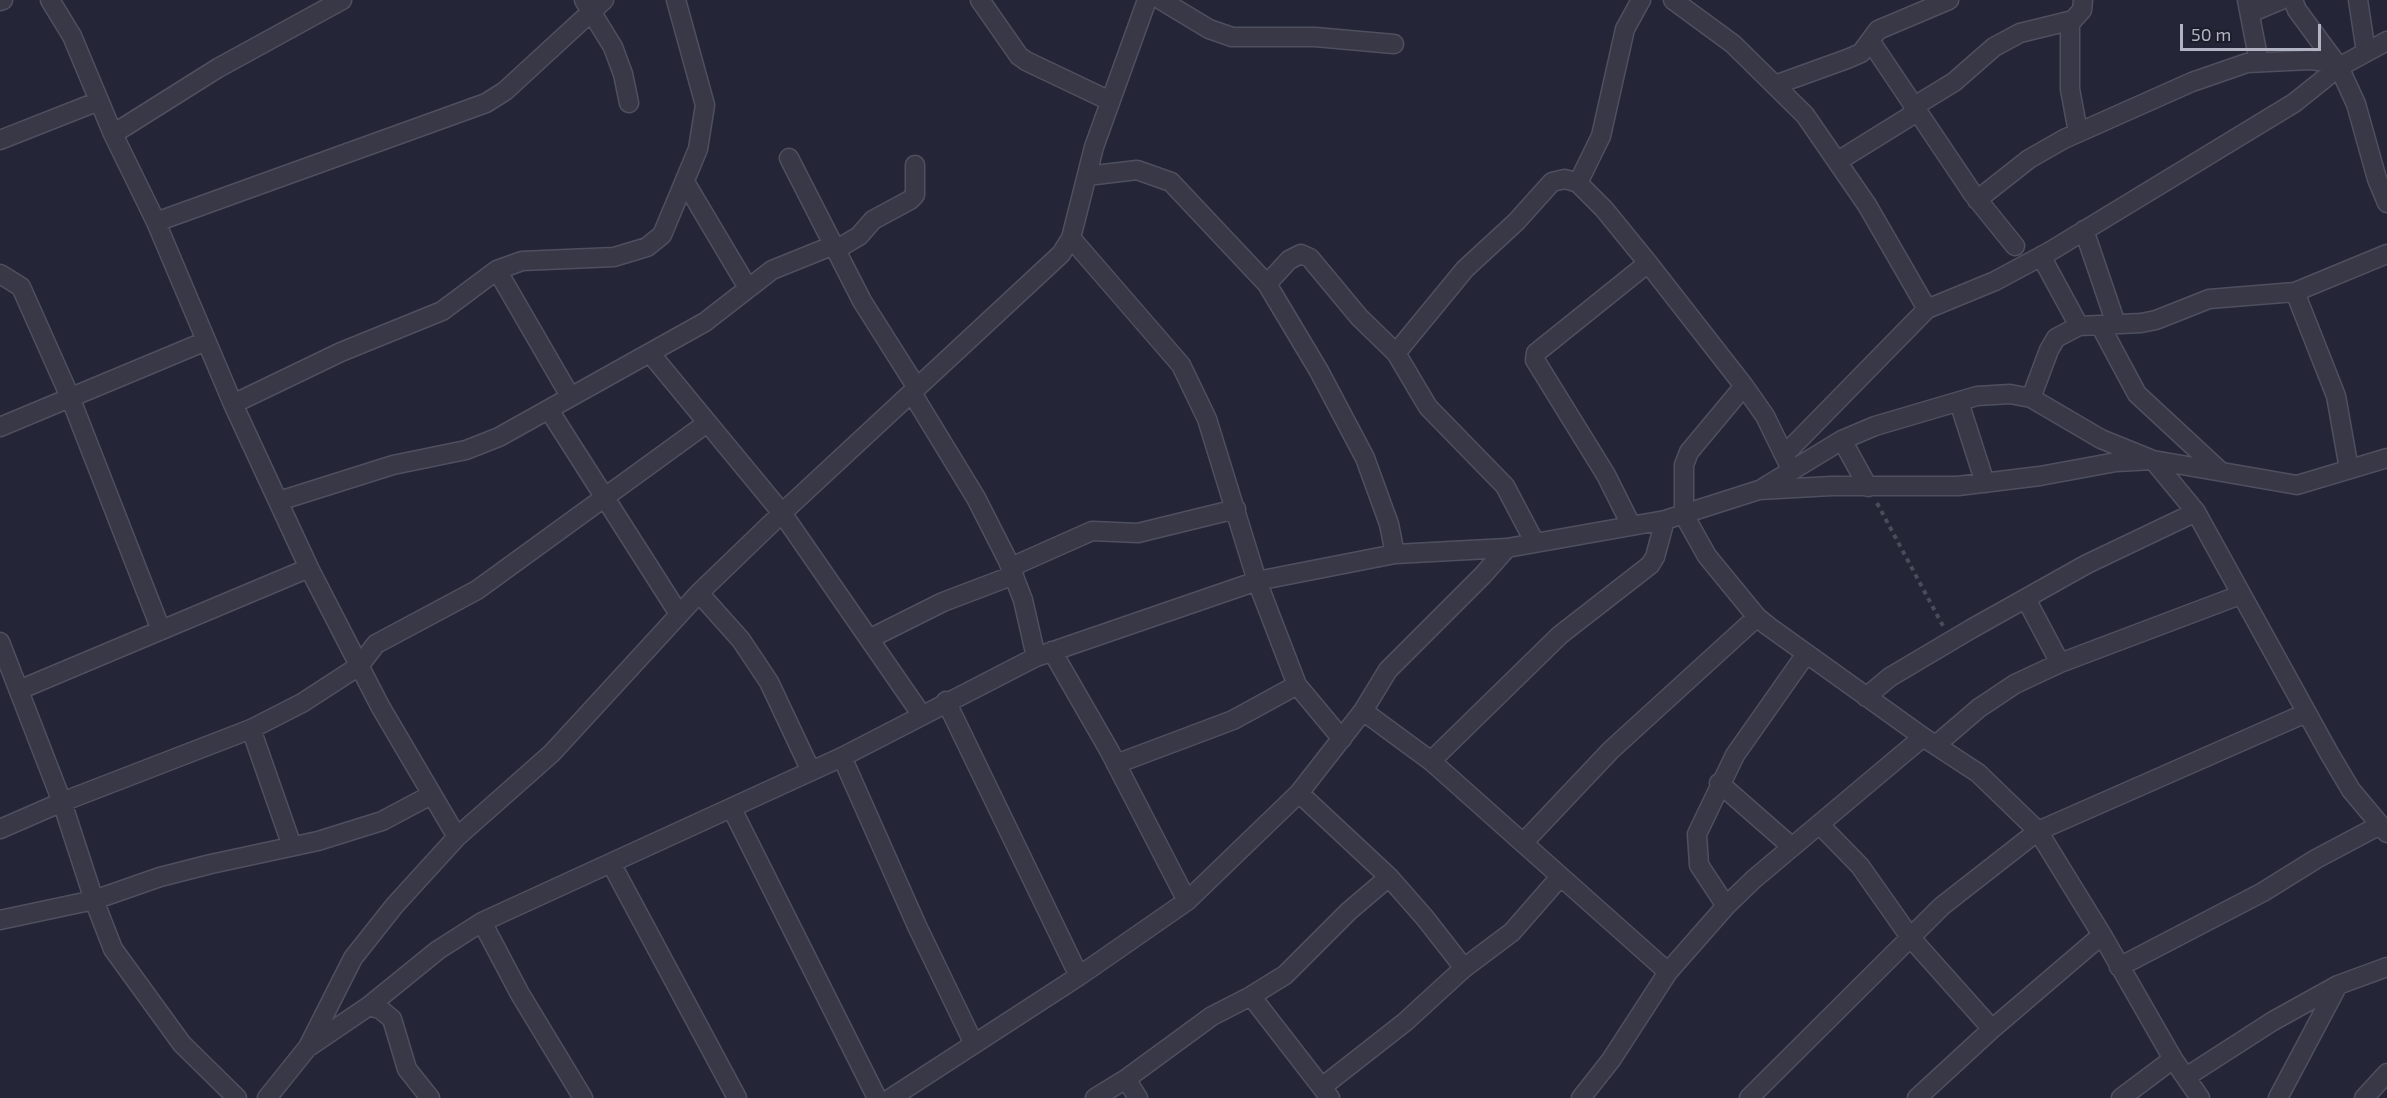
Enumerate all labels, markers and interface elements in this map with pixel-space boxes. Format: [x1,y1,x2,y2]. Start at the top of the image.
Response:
scale bar [2183,12,2324,50]
text: 50 m [2191,23,2231,45]

